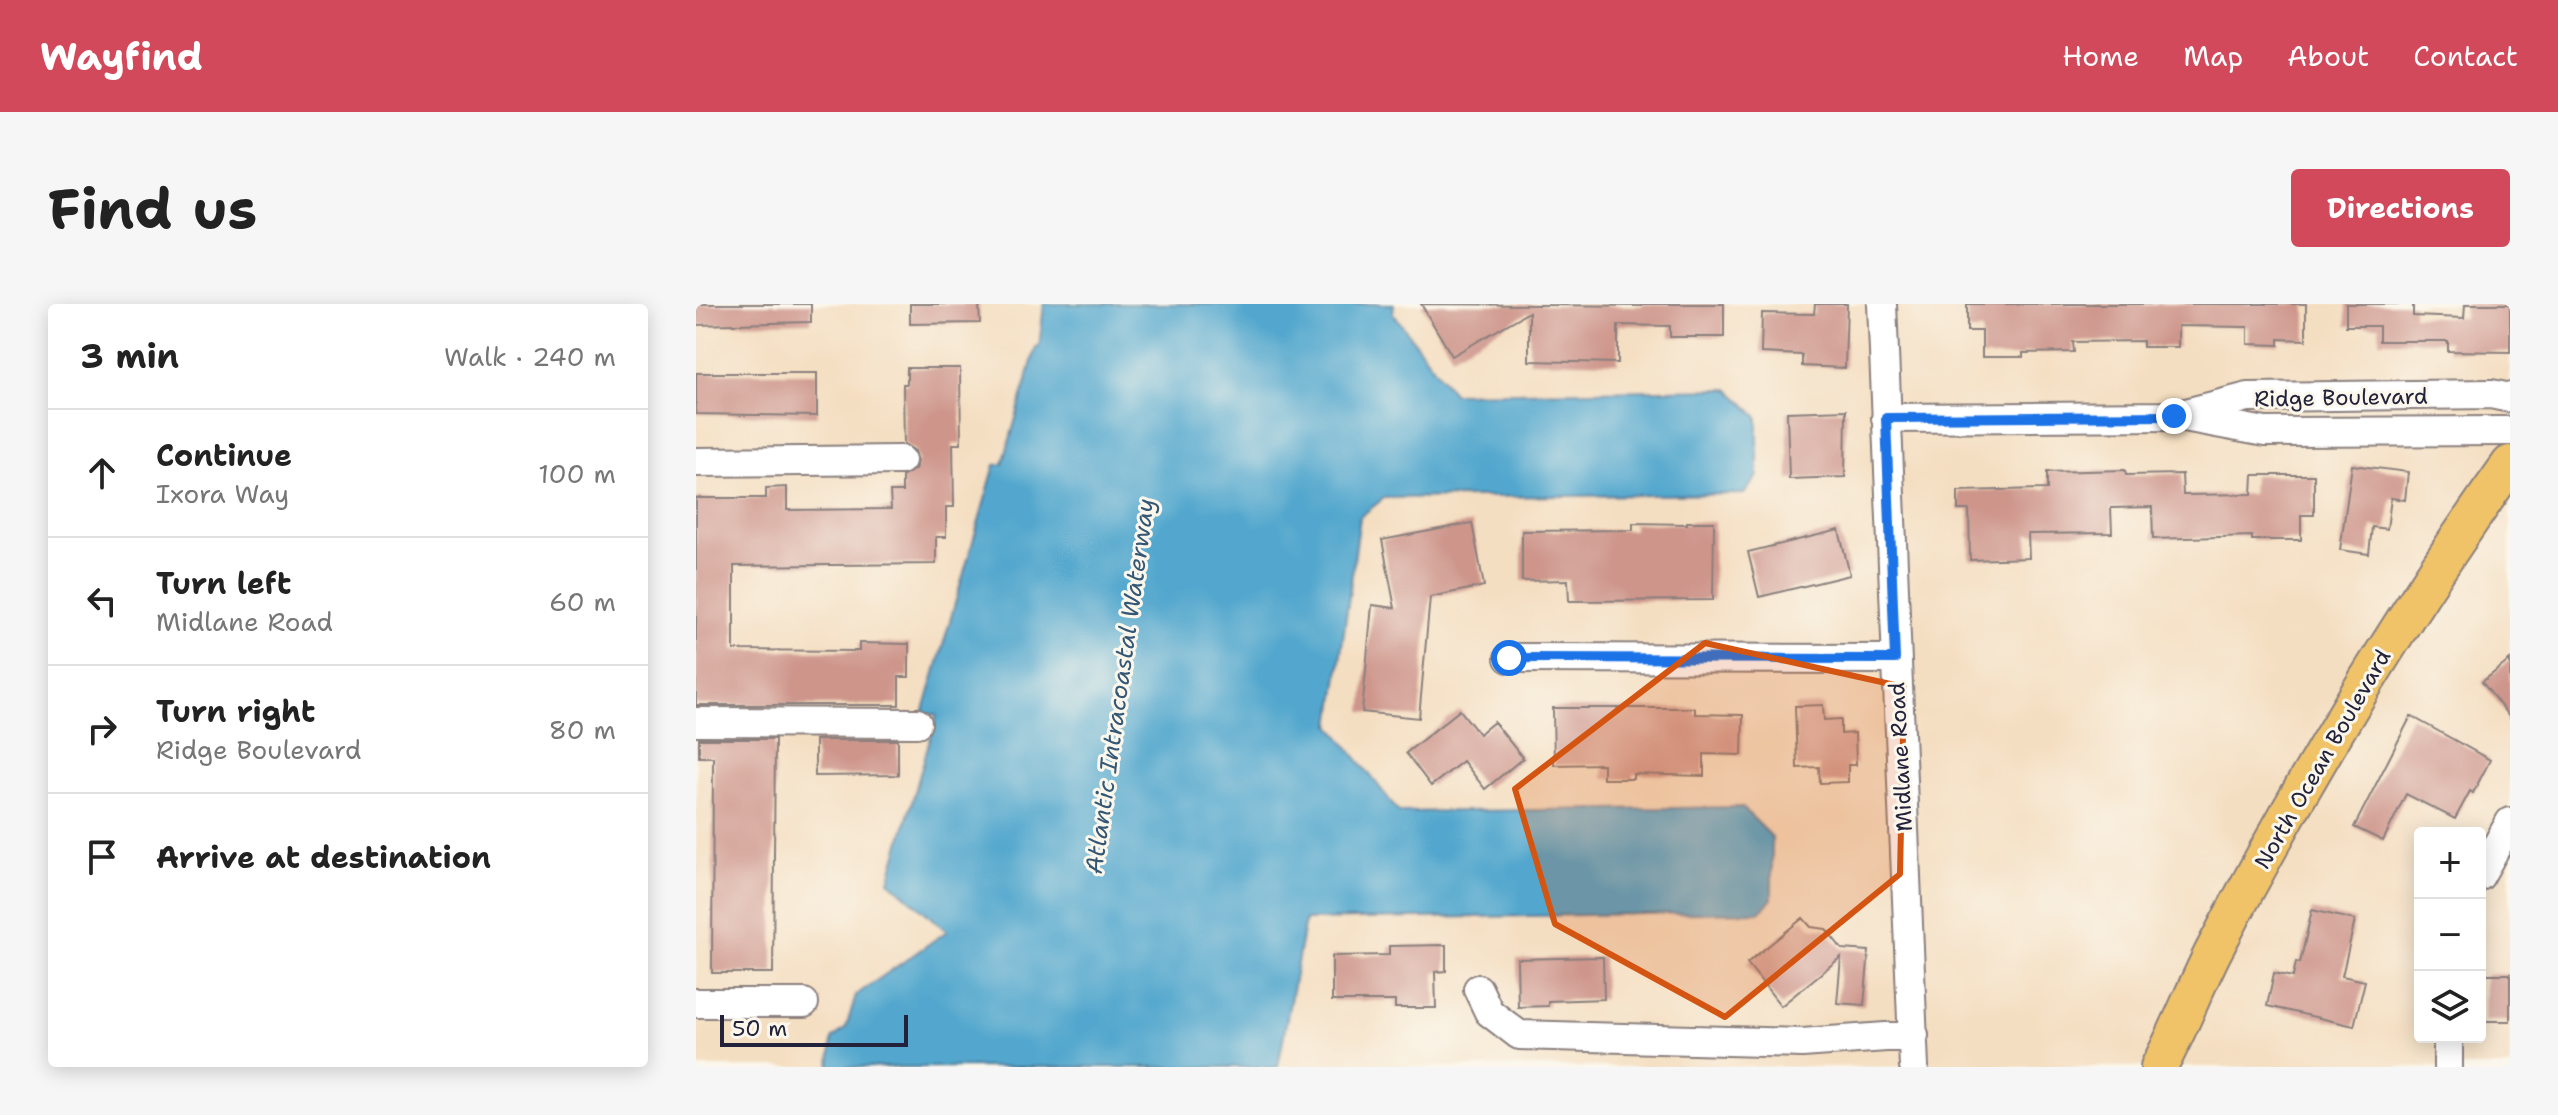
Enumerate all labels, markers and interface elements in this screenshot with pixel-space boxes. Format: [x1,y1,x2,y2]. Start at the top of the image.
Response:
text: Wayfind [40,31,203,82]
text: Home [2062,37,2139,75]
text: Map [2183,37,2243,75]
text: About [2287,37,2369,75]
text: Contact [2413,37,2518,75]
button: Directions [2291,169,2510,247]
text: Find us [48,171,257,246]
text: 3 min [80,333,179,379]
text: Walk · 240 m [444,339,616,374]
street label: Ridge Boulevard [2254,381,2428,414]
route end [2156,398,2192,434]
text: Continue [156,435,292,476]
icon: ahead [80,451,124,495]
text: 100 m [538,456,616,491]
text: Ixora Way [156,476,289,511]
water label: Atlantic Intracoastal Waterway [1078,496,1162,876]
text: Turn left [156,563,291,604]
icon: left [80,579,124,623]
text: 60 m [549,584,616,619]
text: Midlane Road [156,604,333,639]
route start [1491,640,1527,676]
street label: North Ocean Boulevard [2248,644,2397,874]
street label: Midlane Road [1882,681,1919,832]
text: Turn right [156,691,315,732]
icon: right [80,707,124,751]
text: 80 m [549,712,616,747]
text: Ridge Boulevard [156,732,361,767]
map controls [2414,827,2486,1043]
button: + [2414,827,2486,899]
icon: arrive [80,835,124,879]
text: Arrive at destination [156,837,491,878]
button: − [2414,899,2486,971]
button: layers [2414,971,2486,1043]
scale bar [720,1011,908,1047]
text: 50 m [732,1014,787,1043]

